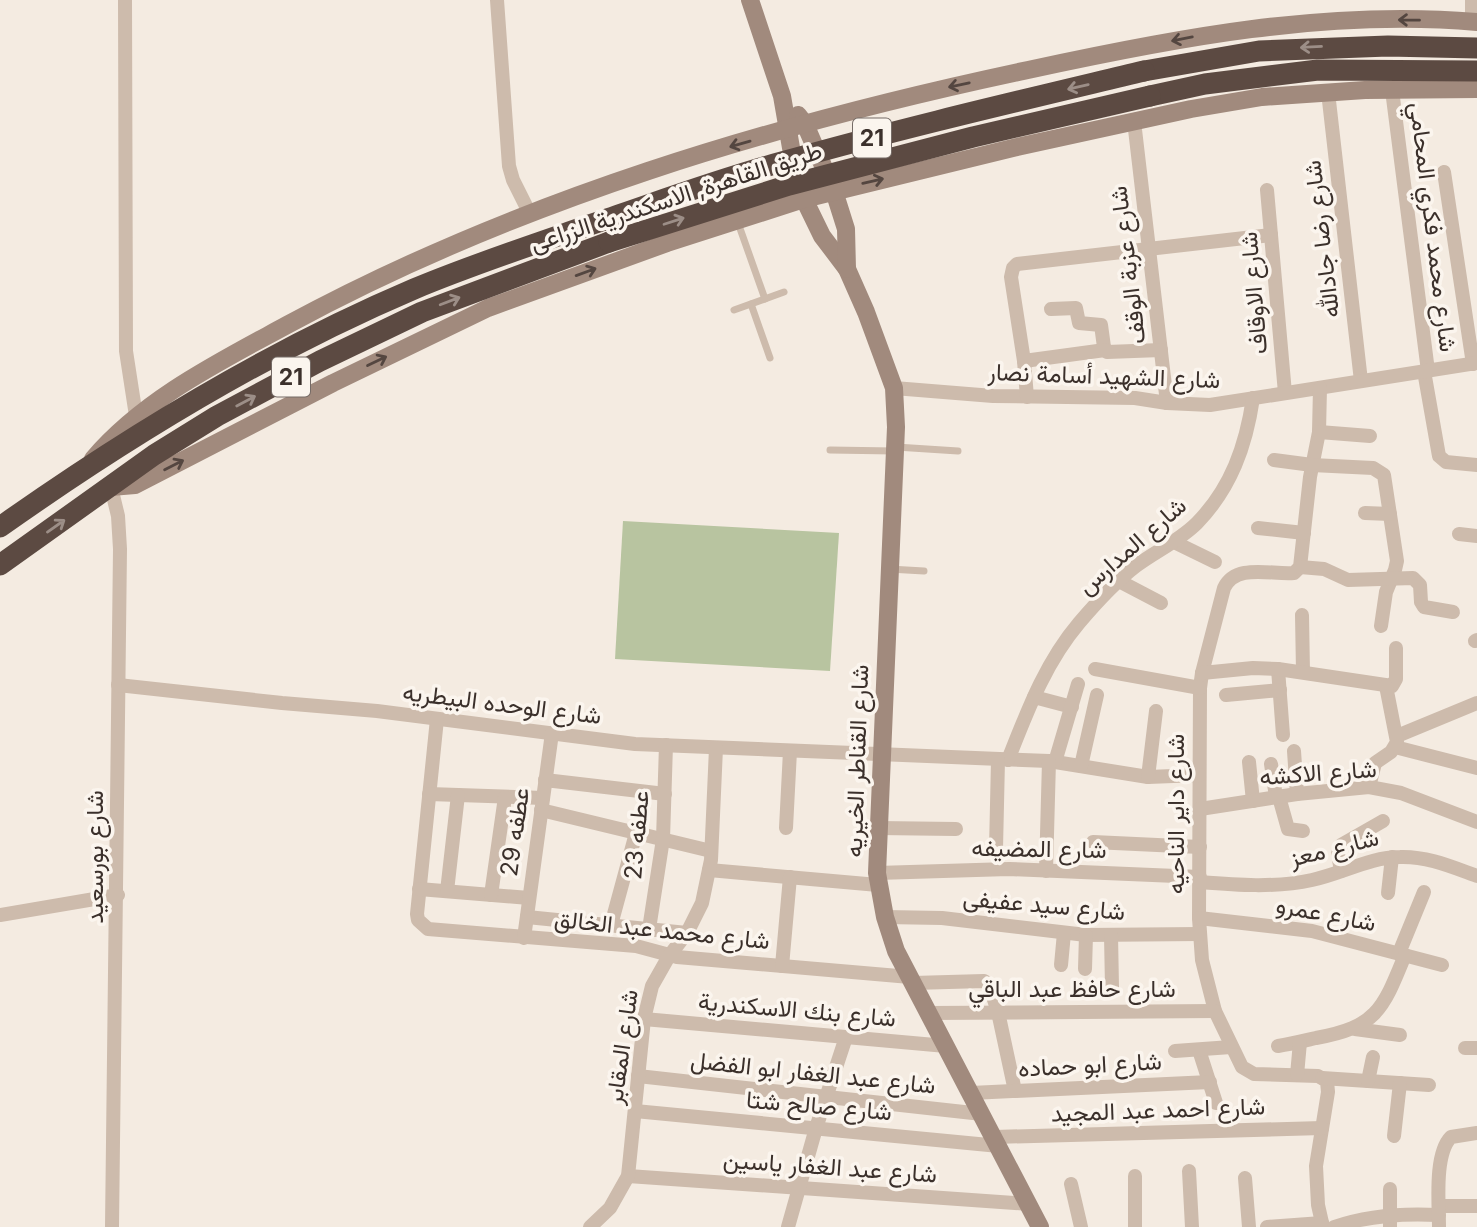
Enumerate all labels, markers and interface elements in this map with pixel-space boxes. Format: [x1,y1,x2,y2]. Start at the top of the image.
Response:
one-way arrow [1398,14,1421,27]
one-way arrow [1171,33,1194,46]
one-way arrow [1300,41,1323,54]
one-way arrow [949,79,971,92]
one-way arrow [1067,81,1090,94]
street label: شارع محمد فكري المحامي [1399,100,1463,354]
road number: 21 [853,119,891,158]
street label: طريق القاهرة, الاسكندرية الزراعى [526,136,826,258]
one-way arrow [729,138,752,151]
street label: شارع رضا جادالله [1297,158,1348,320]
one-way arrow [861,174,884,187]
street label: شارع عزبة الوقف [1103,184,1154,346]
one-way arrow [663,214,685,226]
street label: شارع الاوقاف [1234,230,1275,356]
one-way arrow [574,265,596,277]
one-way arrow [438,294,460,307]
one-way arrow [366,353,387,367]
street label: شارع الشهيد أسامة نصار [986,357,1221,396]
road number: 21 [272,358,310,396]
one-way arrow [235,394,255,408]
one-way arrow [164,457,184,471]
street label: شارع المدارس [1071,491,1193,602]
one-way arrow [46,519,65,533]
street label: شارع القناطر الخيريه [839,664,876,858]
street label: شارع الوحده البيطريه [401,677,603,732]
street label: شارع داير الناحيه [1161,734,1192,894]
street label: شارع الاكشه [1258,754,1378,793]
street label: عطفه 29 [494,786,535,878]
street label: عطفه 23 [618,789,655,881]
street label: شارع بورسعيد [80,790,111,924]
street label: شارع معز [1285,822,1382,875]
street label: شارع المضيفه [971,833,1107,866]
street label: شارع سيد عفيفى [961,883,1126,928]
street label: شارع عمرو [1273,890,1378,939]
street label: شارع محمد عبد الخالق [553,904,771,957]
street label: شارع حافظ عبد الباقي [968,974,1176,1008]
street label: شارع بنك الاسكندرية [697,986,897,1035]
street label: شارع المقابر [599,988,646,1108]
street label: شارع عبد الغفار ابو الفضل [689,1045,937,1102]
street label: شارع ابو حماده [1017,1046,1163,1085]
street label: شارع صالح شتا [745,1085,893,1129]
street label: شارع احمد عبد المجيد [1050,1091,1266,1130]
street label: شارع عبد الغفار ياسين [722,1145,938,1190]

